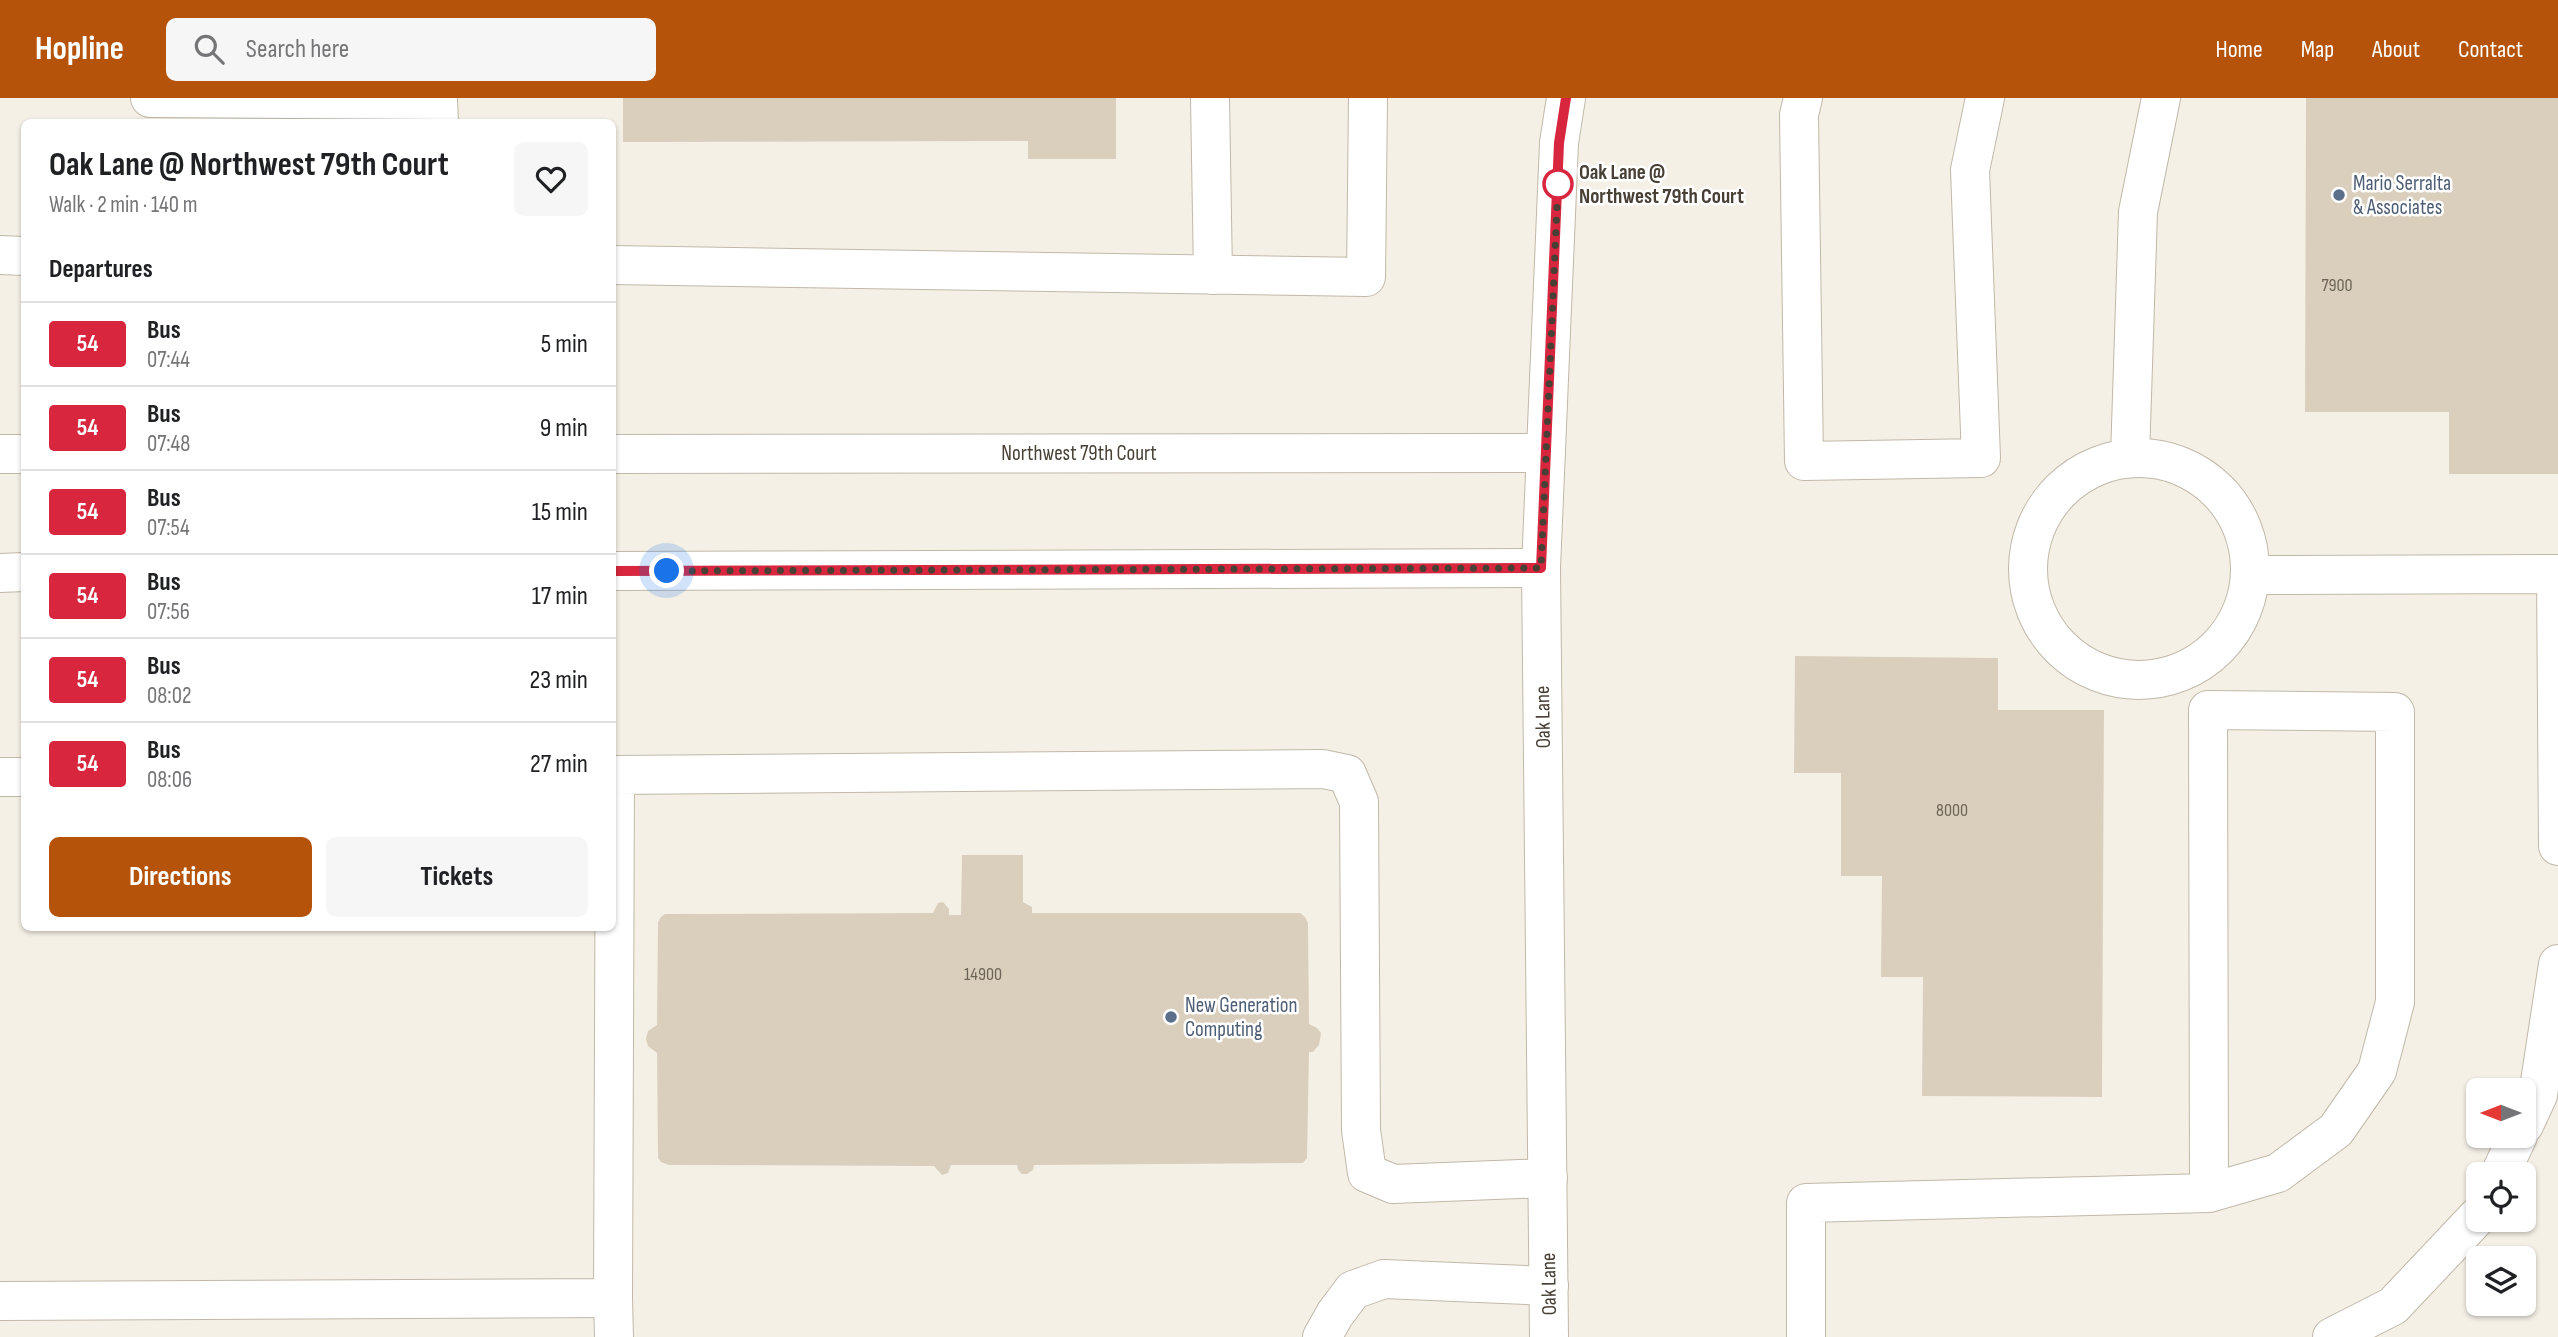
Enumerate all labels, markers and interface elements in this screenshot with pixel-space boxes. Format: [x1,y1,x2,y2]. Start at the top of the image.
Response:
search box [166,18,656,81]
text: Hopline [35,29,124,69]
icon: search [190,30,228,68]
text: Search here [246,34,349,65]
text: Home [2215,35,2263,64]
text: Map [2301,35,2334,64]
text: About [2372,35,2420,64]
text: Contact [2458,35,2523,64]
button: heart [514,142,588,216]
text: Oak Lane @ Northwest 79th Court [49,145,449,185]
place label: Oak Lane @ Northwest 79th Court [1579,160,1744,209]
marker: Oak Lane @ Northwest 79th Court [1543,169,1573,199]
place label: Mario Serralta & Associates [2353,171,2451,220]
marker: Mario Serralta & Associates [2331,187,2347,203]
text: Walk · 2 min · 140 m [49,191,197,219]
text: Departures [49,254,153,285]
house number: 7900 [2321,275,2353,296]
text: Bus [147,315,181,346]
text: 54 [77,329,98,358]
text: 5 min [541,329,588,360]
text: 07:44 [147,346,190,374]
text: Bus [147,399,181,430]
text: 54 [77,413,98,442]
text: 9 min [540,413,588,444]
text: 07:48 [147,430,190,458]
street label: Northwest 79th Court [1001,441,1157,466]
text: Bus [147,483,181,514]
text: 54 [77,497,98,526]
text: 15 min [532,497,588,528]
text: 07:54 [147,514,190,542]
your location [649,553,684,588]
text: Bus [147,567,181,598]
text: 54 [77,581,98,610]
text: 17 min [532,581,588,612]
text: 07:56 [147,598,190,626]
text: Bus [147,651,181,682]
text: 54 [77,665,98,694]
text: 23 min [530,665,588,696]
text: 08:02 [147,682,191,710]
street label: Oak Lane [1530,685,1556,749]
text: Bus [147,735,181,766]
text: 54 [77,749,98,778]
text: 27 min [530,749,588,780]
text: 08:06 [147,766,192,794]
house number: 8000 [1936,800,1968,821]
button: Directions [49,837,312,917]
button: Tickets [326,837,588,917]
house number: 14900 [964,964,1002,985]
place label: New Generation Computing [1185,993,1297,1042]
marker: New Generation Computing [1163,1009,1179,1025]
north arrow [2466,1078,2536,1148]
map controls [2466,1078,2536,1316]
button: locate [2466,1162,2536,1232]
button: layers [2466,1246,2536,1316]
street label: Oak Lane [1536,1252,1562,1316]

